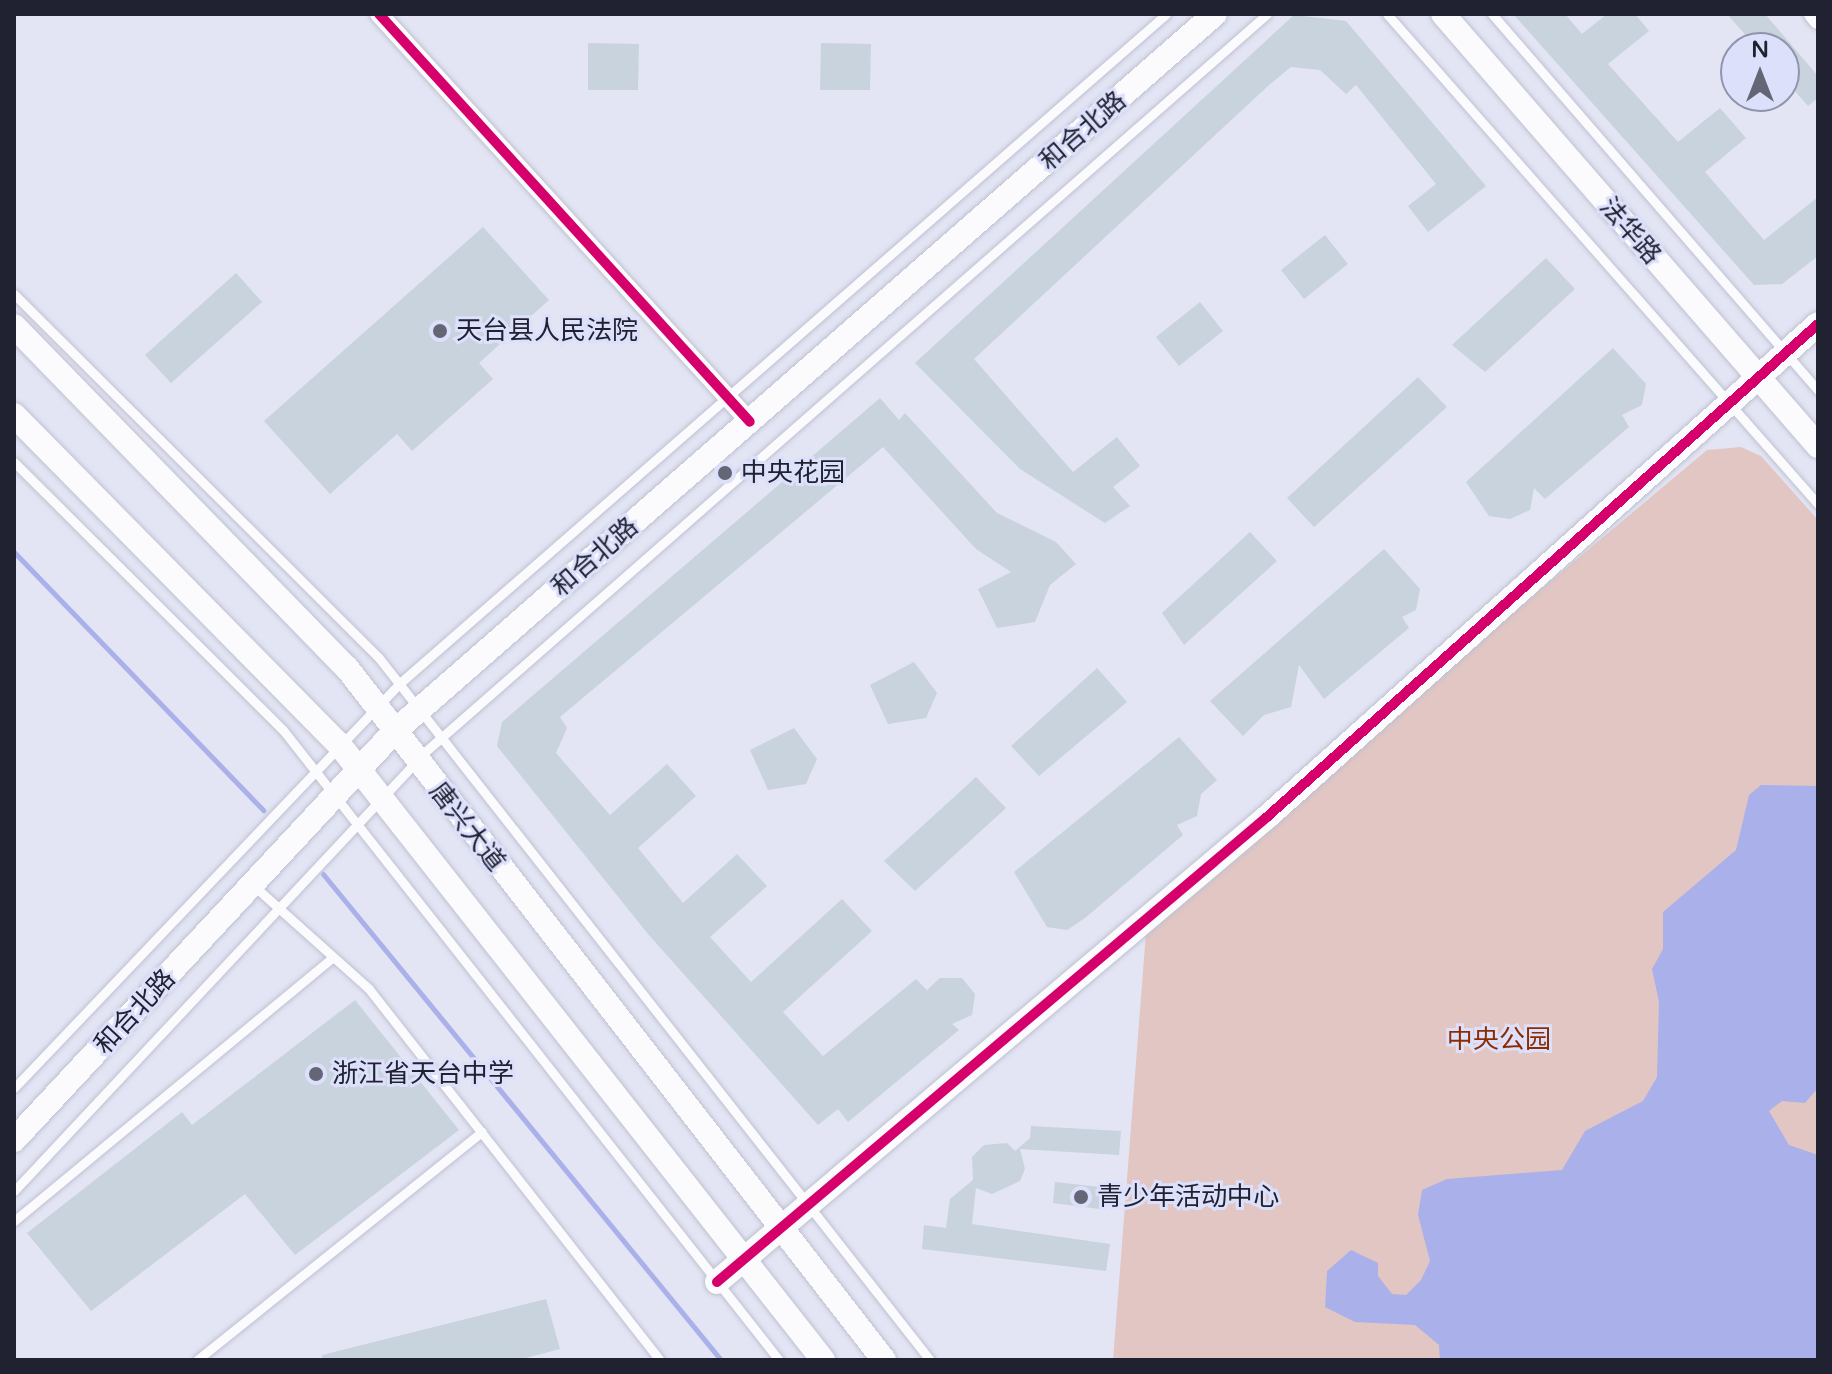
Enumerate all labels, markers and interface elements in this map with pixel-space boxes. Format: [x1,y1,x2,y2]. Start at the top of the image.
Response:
north arrow [1720,32,1800,112]
text: N [1751,37,1769,63]
street label: 和合北路 [1034,85,1132,177]
street label: 法华路 [1593,191,1667,271]
place label: 天台县人民法院 [456,315,638,347]
marker: 天台县人民法院 [431,322,449,340]
place label: 中央花园 [741,457,845,489]
marker: 中央花园 [716,464,734,482]
street label: 和合北路 [546,511,644,603]
street label: 唐兴大道 [423,776,511,878]
street label: 和合北路 [88,963,182,1061]
park label: 中央公园 [1447,1024,1551,1056]
place label: 浙江省天台中学 [332,1058,514,1090]
marker: 浙江省天台中学 [307,1065,325,1083]
place label: 青少年活动中心 [1097,1181,1279,1213]
marker: 青少年活动中心 [1072,1188,1090,1206]

